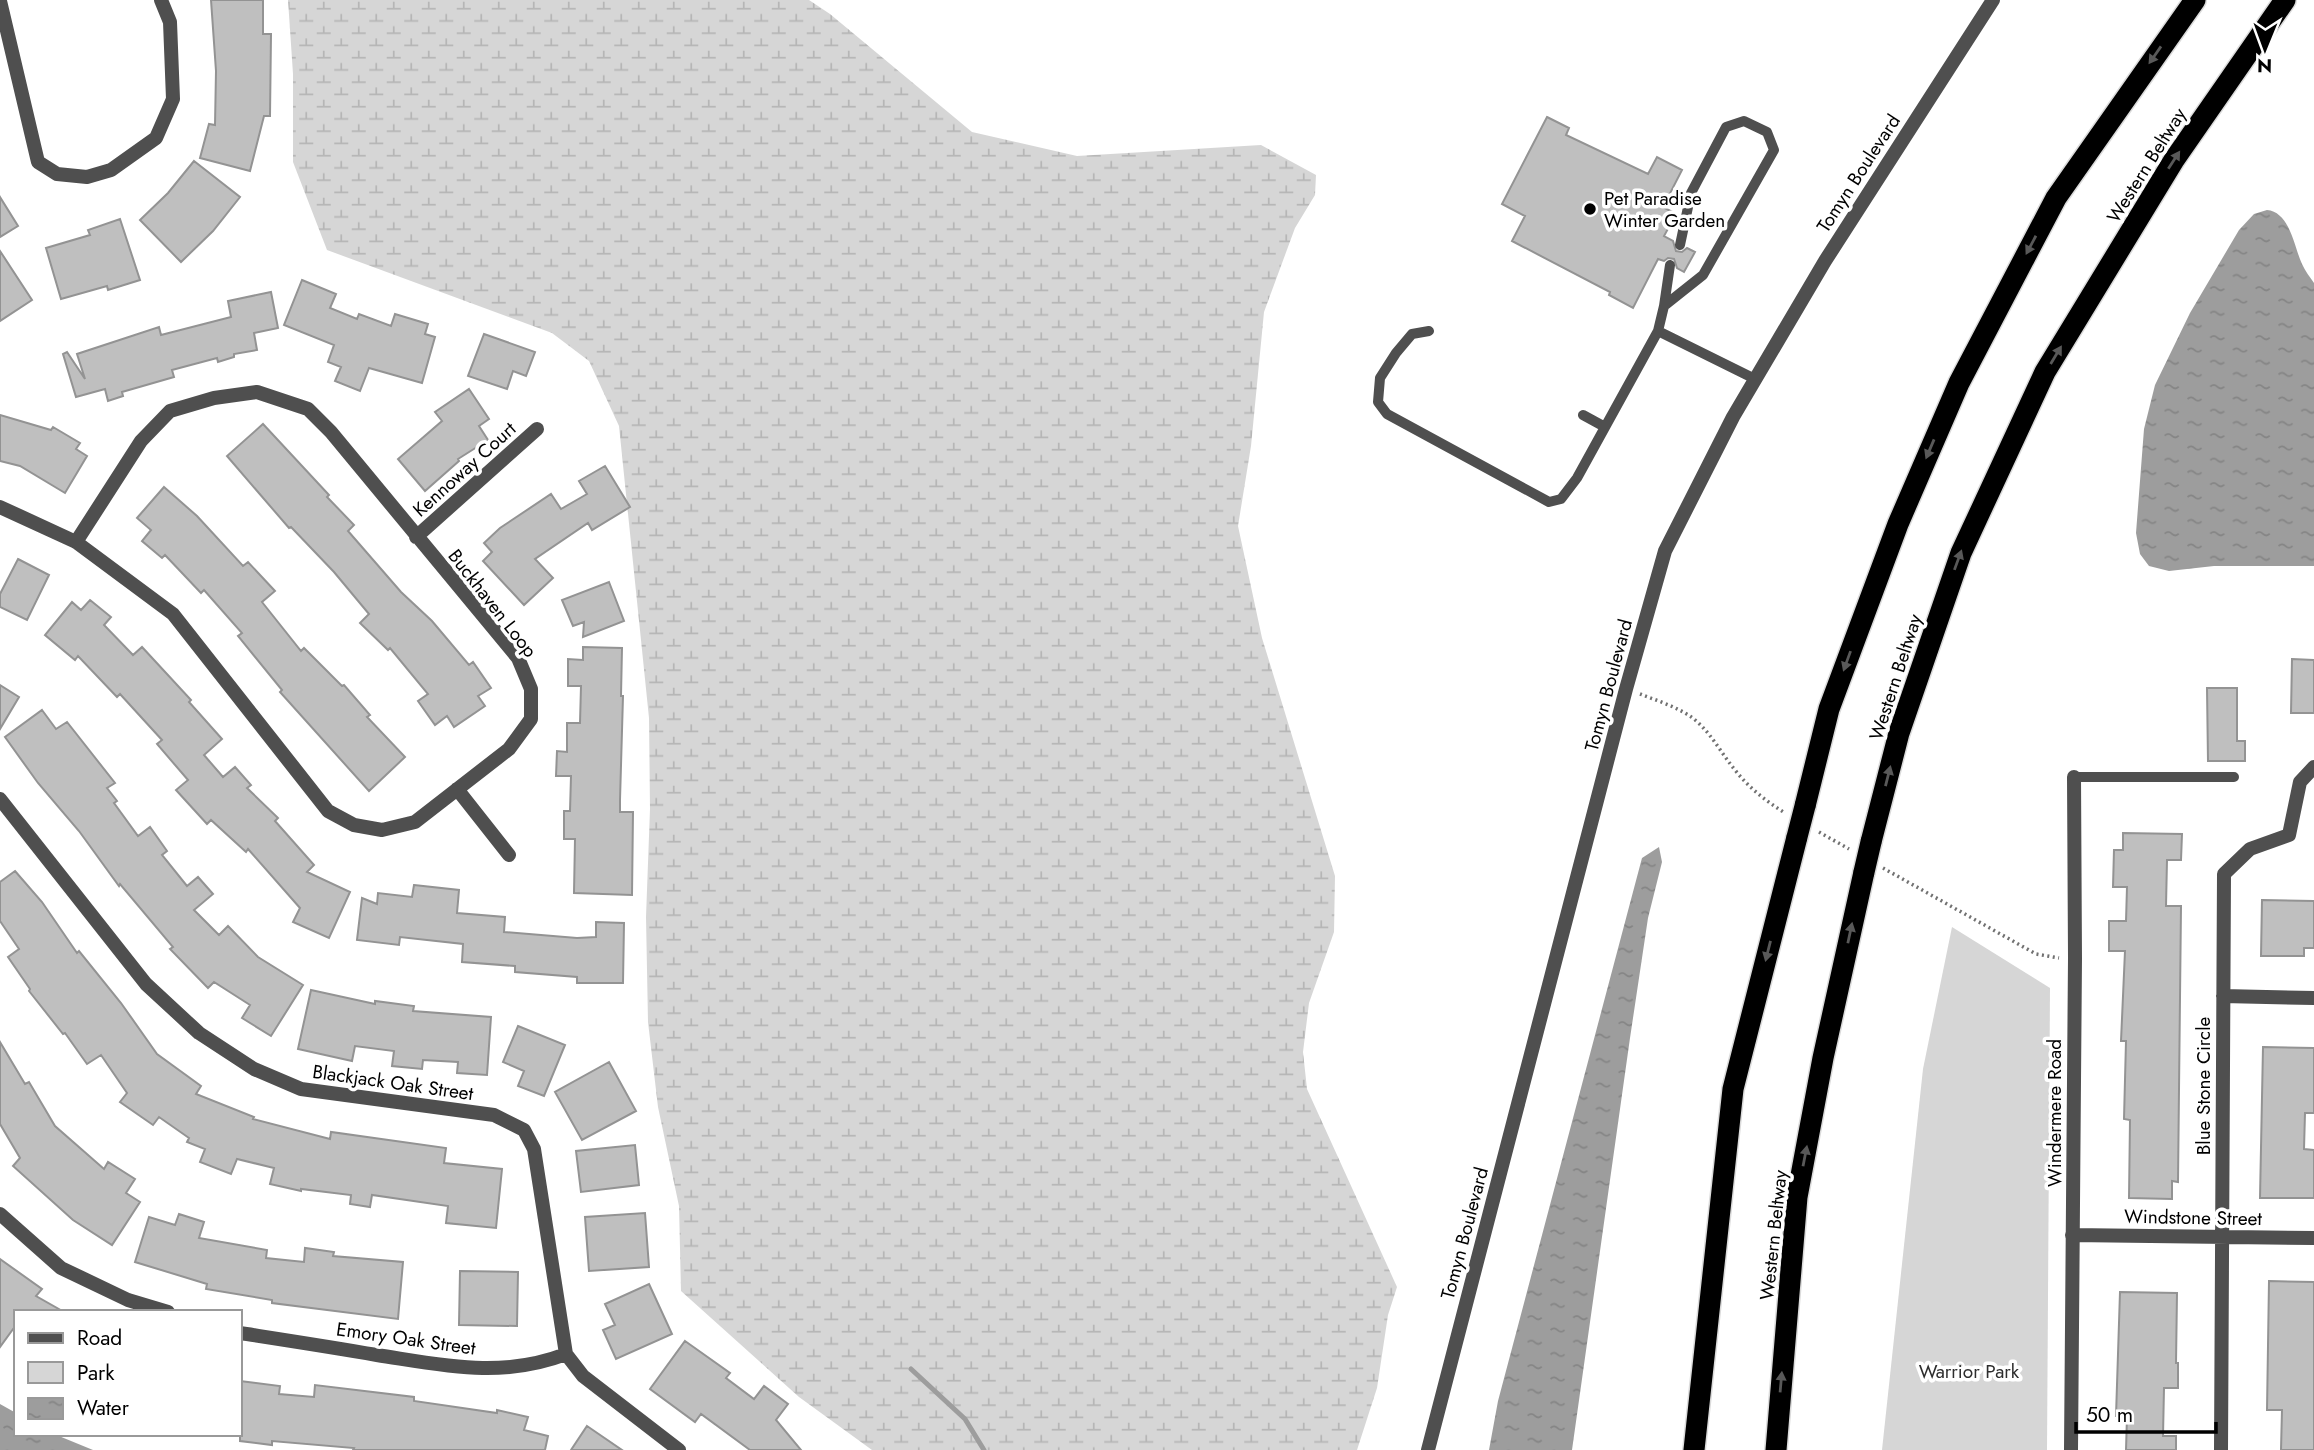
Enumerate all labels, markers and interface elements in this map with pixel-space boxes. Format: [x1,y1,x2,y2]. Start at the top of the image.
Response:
north arrow [2230,14,2300,84]
one-way arrow [2148,46,2162,64]
text: N [2257,52,2272,79]
street label: Western Beltway [2100,102,2193,228]
street label: Tomyn Boulevard [1810,109,1907,238]
one-way arrow [2168,150,2181,170]
place label: Pet Paradise Winter Garden [1604,185,1725,234]
marker: Pet Paradise Winter Garden [1582,201,1598,217]
one-way arrow [2025,235,2037,255]
one-way arrow [2050,345,2063,364]
street label: Kennoway Court [407,415,522,523]
one-way arrow [1924,439,1936,459]
street label: Buckhaven Loop [442,543,544,663]
one-way arrow [1953,549,1964,570]
street label: Western Beltway [1862,610,1929,744]
street label: Tomyn Boulevard [1578,616,1639,754]
one-way arrow [1841,650,1852,671]
one-way arrow [1883,765,1894,787]
one-way arrow [1845,922,1856,944]
one-way arrow [1762,940,1773,962]
street label: Blue Stone Circle [2190,1016,2217,1155]
street label: Windermere Road [2041,1039,2068,1187]
street label: Blackjack Oak Street [311,1058,476,1107]
one-way arrow [1800,1145,1811,1167]
street label: Tomyn Boulevard [1434,1164,1495,1302]
street label: Western Beltway [1753,1168,1794,1302]
street label: Windstone Street [2124,1203,2263,1232]
legend [14,1310,242,1436]
street label: Emory Oak Street [335,1315,478,1362]
text: Road [77,1323,122,1353]
text: Park [77,1358,115,1388]
park label: Warrior Park [1919,1358,2020,1385]
one-way arrow [1776,1371,1787,1393]
scale bar [2076,1390,2216,1434]
text: Water [77,1393,130,1423]
text: 50 m [2086,1400,2133,1430]

